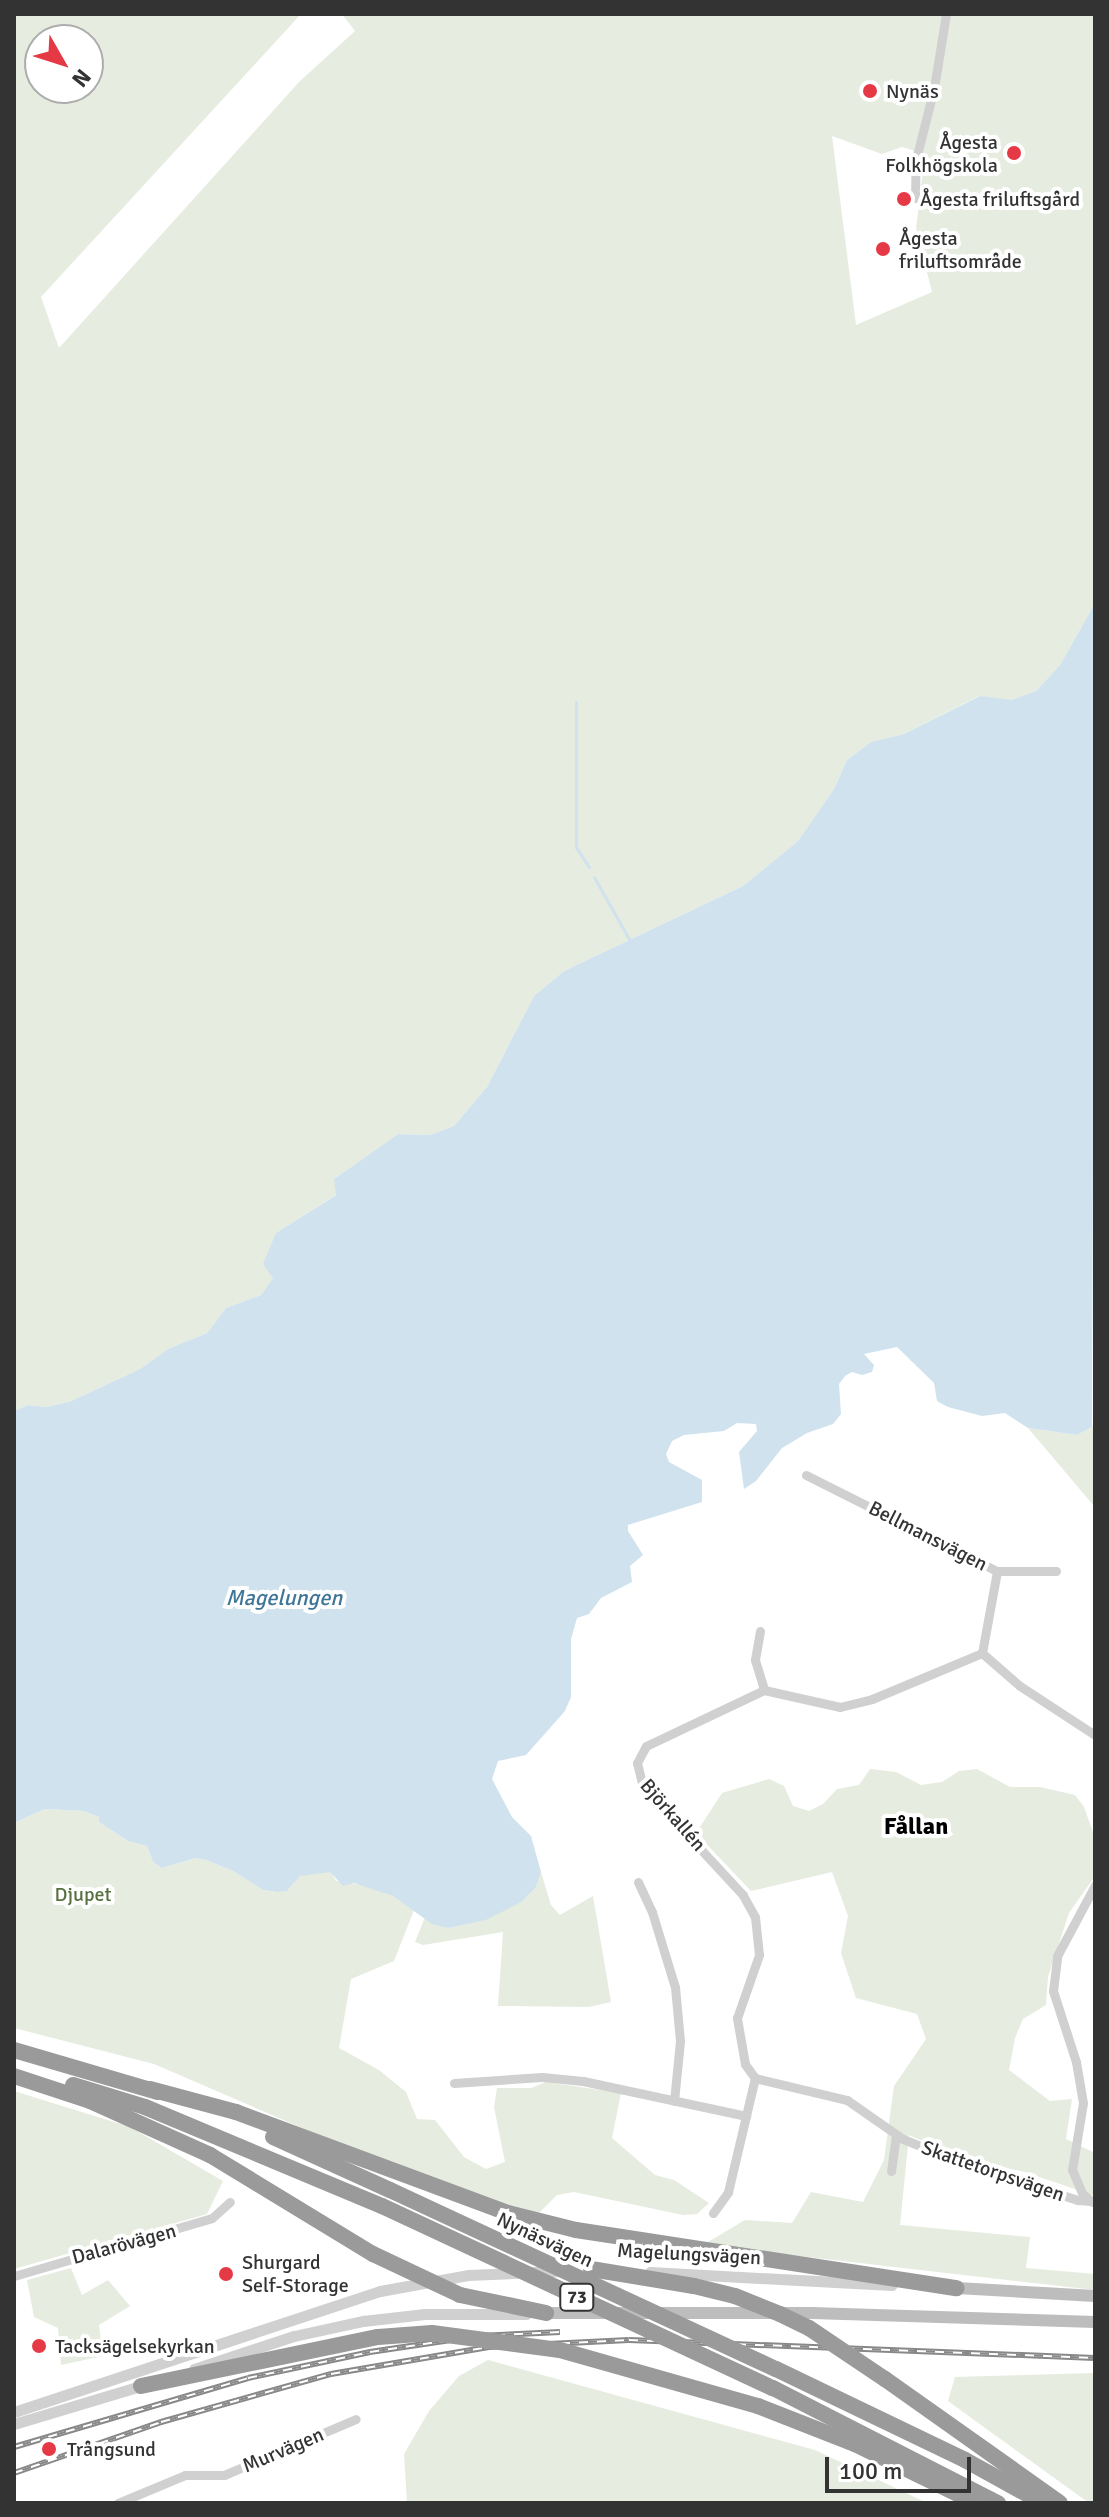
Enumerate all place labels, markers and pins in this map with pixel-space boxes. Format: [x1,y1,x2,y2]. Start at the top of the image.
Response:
place label: Nynäs [886,79,939,103]
marker: Nynäs [861,82,879,100]
place label: Ågesta Folkhögskola [885,130,998,177]
marker: Ågesta Folkhögskola [1005,144,1023,162]
place label: Ågesta friluftsgård [920,187,1080,211]
marker: Ågesta friluftsgård [895,190,913,208]
place label: Ågesta friluftsområde [899,226,1022,273]
marker: Ågesta friluftsområde [874,240,892,258]
place label: Shurgard Self-Storage [242,2250,349,2297]
marker: Shurgard Self-Storage [217,2265,235,2283]
place label: Tacksägelsekyrkan [55,2334,215,2358]
marker: Tacksägelsekyrkan [30,2337,48,2355]
place label: Trångsund [67,2437,156,2461]
marker: Trångsund [38,2438,60,2460]

